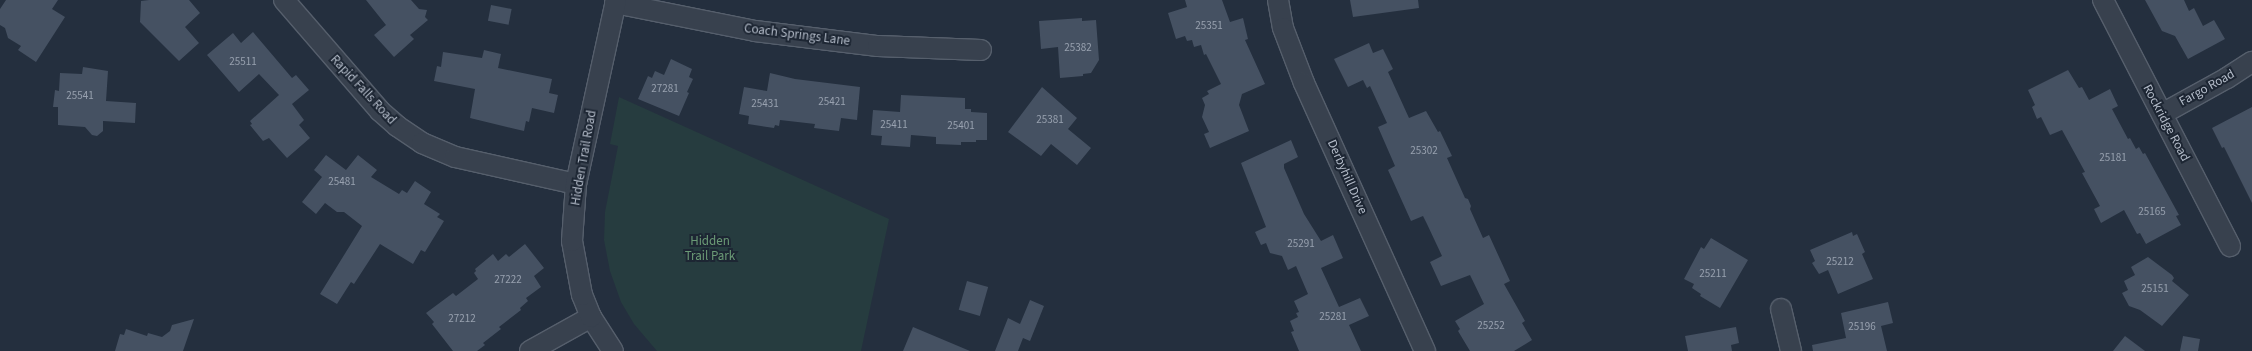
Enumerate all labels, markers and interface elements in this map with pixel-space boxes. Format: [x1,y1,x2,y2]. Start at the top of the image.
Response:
house number: 25351 [1195,19,1223,33]
street label: Coach Springs Lane [743,21,851,49]
house number: 25382 [1064,41,1092,55]
street label: Rapid Falls Road [327,52,399,128]
house number: 25511 [229,55,257,69]
street label: Fargo Road [2177,66,2237,110]
house number: 27281 [651,82,679,96]
street label: Rockridge Road [2139,82,2193,164]
house number: 25541 [66,89,94,103]
house number: 25421 [818,95,846,109]
house number: 25431 [751,97,779,111]
street label: Hidden Trail Road [568,109,600,207]
house number: 25381 [1036,113,1064,127]
house number: 25411 [880,118,908,132]
house number: 25401 [947,119,975,133]
street label: Derbyhill Drive [1324,137,1370,217]
house number: 25302 [1410,144,1438,158]
house number: 25181 [2099,151,2127,165]
house number: 25481 [328,175,356,189]
house number: 25165 [2138,205,2166,219]
park label: Hidden Trail Park [685,234,735,265]
house number: 25291 [1287,237,1315,251]
house number: 25212 [1826,255,1854,269]
house number: 25211 [1699,267,1727,281]
house number: 27222 [494,273,522,287]
house number: 25151 [2141,282,2169,296]
house number: 25281 [1319,310,1347,324]
house number: 27212 [448,312,476,326]
house number: 25252 [1477,319,1505,333]
house number: 25196 [1848,320,1876,334]

